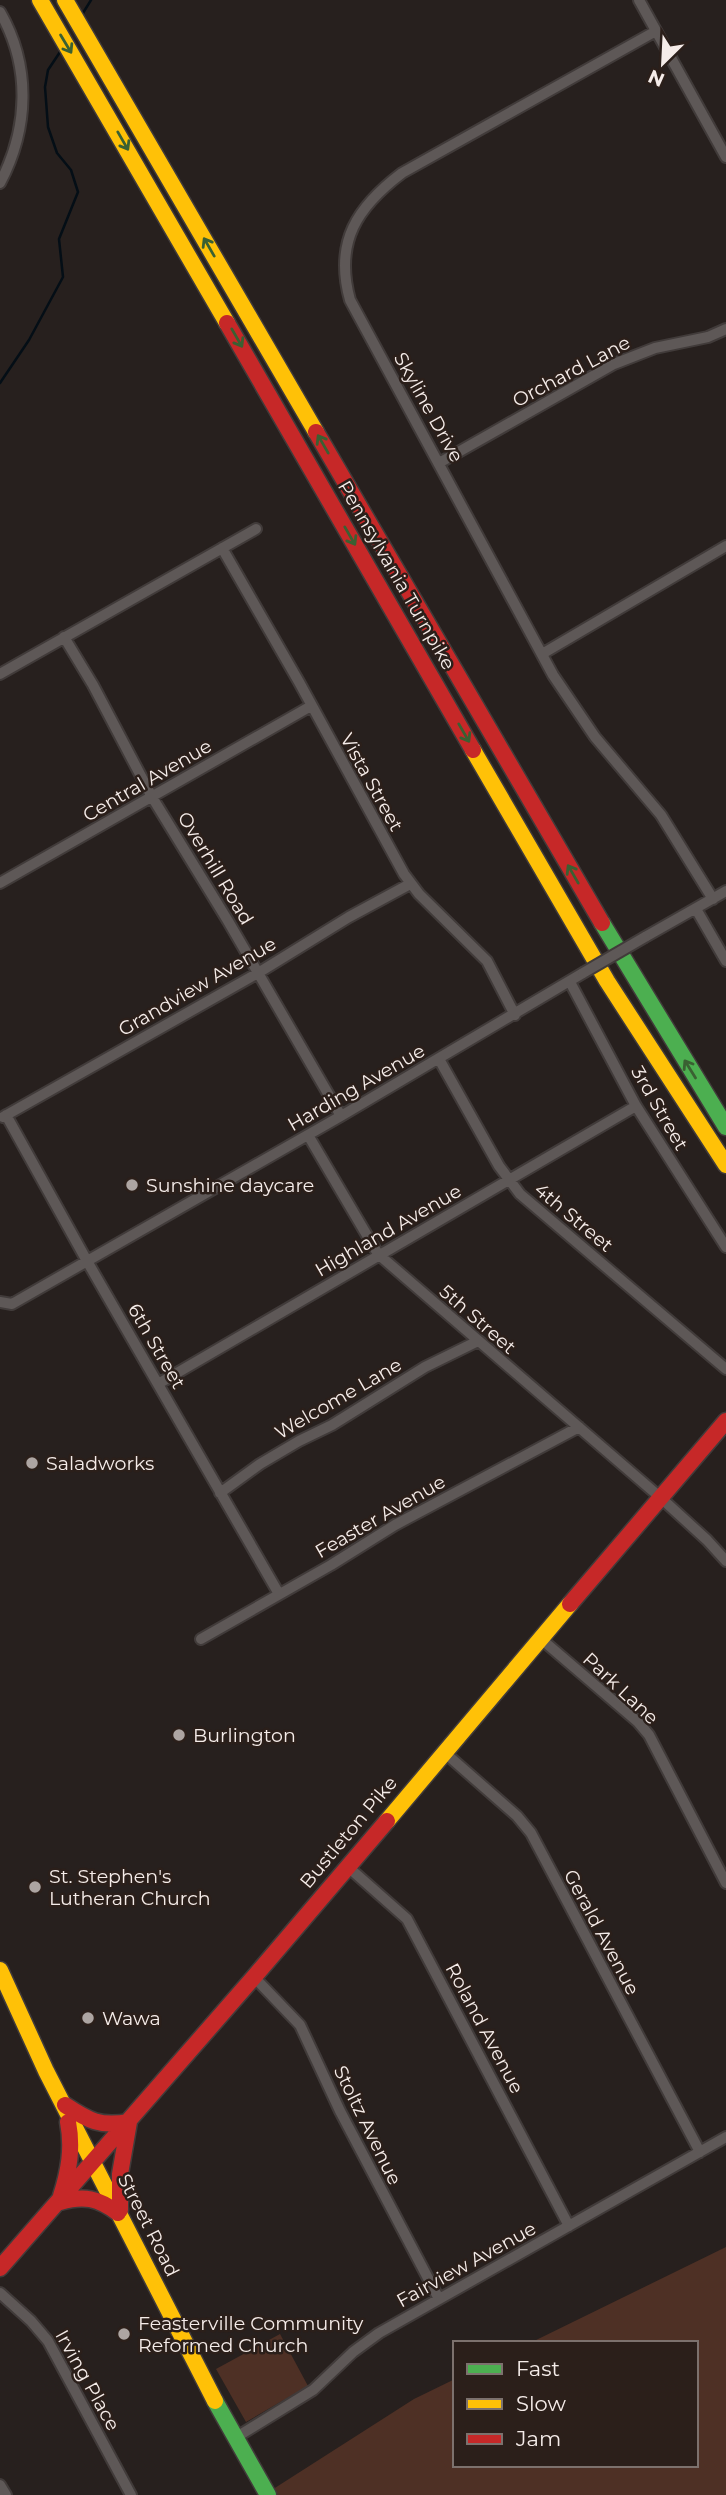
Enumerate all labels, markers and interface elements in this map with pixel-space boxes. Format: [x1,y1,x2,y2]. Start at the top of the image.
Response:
north arrow [628,28,698,98]
one-way arrow [59,33,73,53]
text: N [645,64,668,92]
one-way arrow [116,131,130,151]
one-way arrow [202,238,216,258]
one-way arrow [230,328,244,348]
street label: Orchard Lane [508,331,634,412]
street label: Skyline Drive [389,348,468,466]
one-way arrow [316,434,329,455]
street label: Pennsylvania Turnpike [333,477,460,674]
one-way arrow [343,525,357,545]
one-way arrow [457,722,471,742]
street label: Vista Street [335,729,408,835]
street label: Central Avenue [79,734,216,827]
street label: Overhill Road [173,808,258,929]
one-way arrow [566,864,580,884]
street label: Grandview Avenue [114,932,280,1041]
street label: Harding Avenue [284,1039,429,1136]
one-way arrow [682,1059,696,1079]
street label: 3rd Street [626,1062,693,1155]
place label: Sunshine daycare [146,1174,314,1197]
marker: Sunshine daycare [124,1177,140,1193]
street label: 4th Street [530,1178,618,1257]
street label: Highland Avenue [311,1179,466,1282]
street label: 5th Street [435,1280,521,1359]
street label: 6th Street [123,1300,190,1393]
street label: Welcome Lane [271,1353,406,1444]
place label: Saladworks [46,1452,154,1475]
marker: Saladworks [24,1455,40,1471]
street label: Feaster Avenue [311,1470,449,1563]
street label: Park Lane [578,1648,663,1729]
place label: Burlington [193,1724,296,1747]
marker: Burlington [171,1727,187,1743]
street label: Bustleton Pike [295,1772,402,1893]
place label: St. Stephen's Lutheran Church [49,1865,211,1910]
street label: Gerald Avenue [559,1866,644,1999]
marker: St. Stephen's Lutheran Church [27,1879,43,1895]
street label: Roland Avenue [441,1959,529,2097]
place label: Wawa [102,2007,161,2030]
marker: Wawa [80,2010,96,2026]
street label: Stoltz Avenue [329,2062,406,2189]
street label: Street Road [113,2170,184,2280]
street label: Fairview Avenue [392,2217,540,2312]
place label: Feasterville Community Reformed Church [138,2312,364,2357]
street label: Irving Place [50,2326,125,2435]
marker: Feasterville Community Reformed Church [116,2326,132,2342]
legend [453,2341,698,2467]
text: Fast [516,2356,560,2381]
text: Slow [516,2391,566,2416]
text: Jam [515,2426,561,2451]

